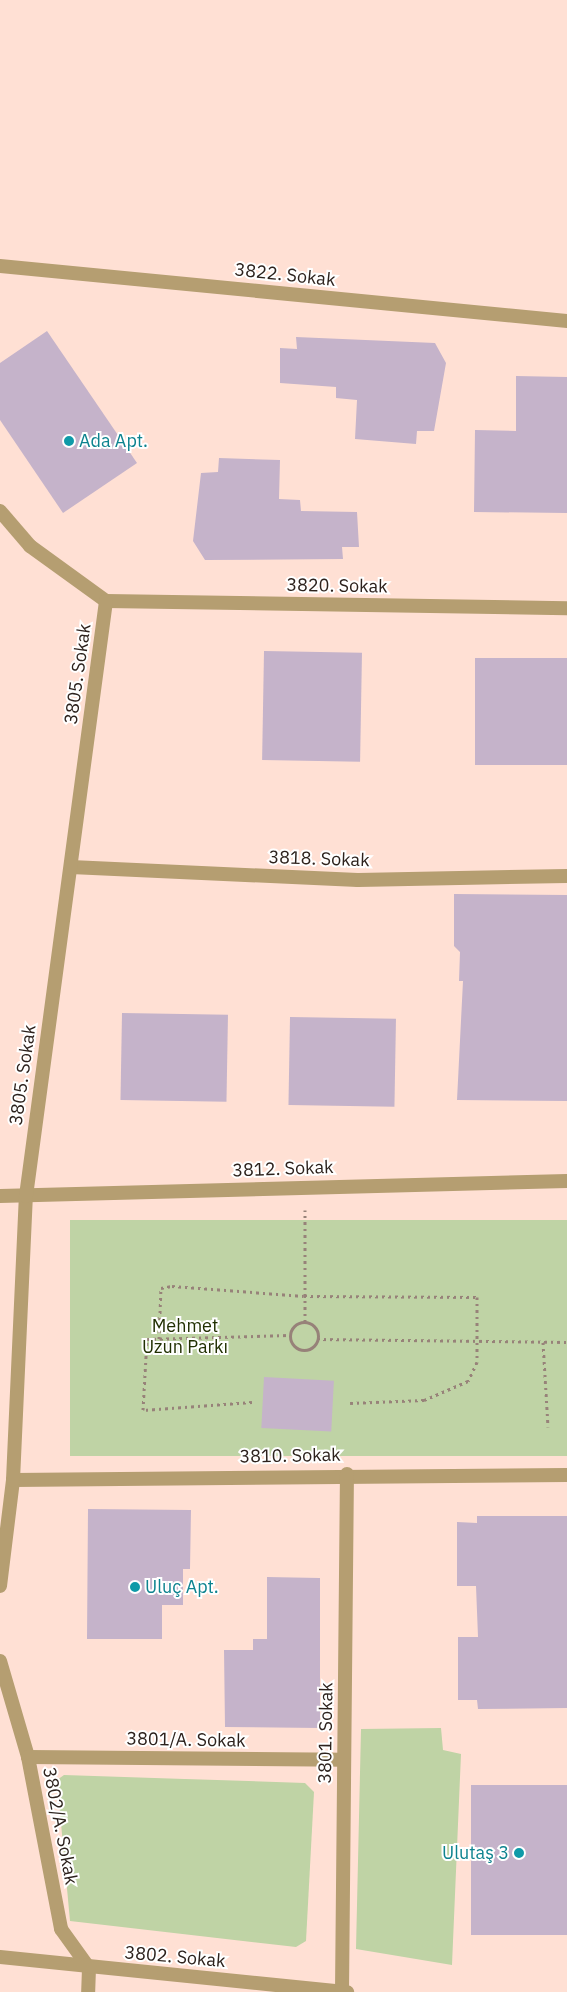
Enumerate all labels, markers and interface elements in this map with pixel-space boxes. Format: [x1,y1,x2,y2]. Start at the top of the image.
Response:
street label: 3822. Sokak [233,259,337,291]
place label: Ada Apt. [79,430,148,452]
marker: Ada Apt. [63,435,75,447]
street label: 3820. Sokak [286,574,388,598]
street label: 3805. Sokak [60,622,96,726]
street label: 3818. Sokak [268,846,370,872]
street label: 3805. Sokak [5,1023,41,1127]
street label: 3812. Sokak [232,1156,334,1182]
park label: Mehmet Uzun Parkı [142,1316,228,1358]
street label: 3810. Sokak [239,1444,341,1468]
place label: Uluç Apt. [145,1576,219,1598]
marker: Uluç Apt. [129,1581,141,1593]
street label: 3801. Sokak [314,1682,338,1784]
street label: 3801/A. Sokak [126,1728,246,1752]
street label: 3802/A. Sokak [38,1765,82,1887]
place label: Ulutaş 3 [442,1842,509,1864]
marker: Ulutaş 3 [513,1847,525,1859]
street label: 3802. Sokak [124,1942,226,1972]

